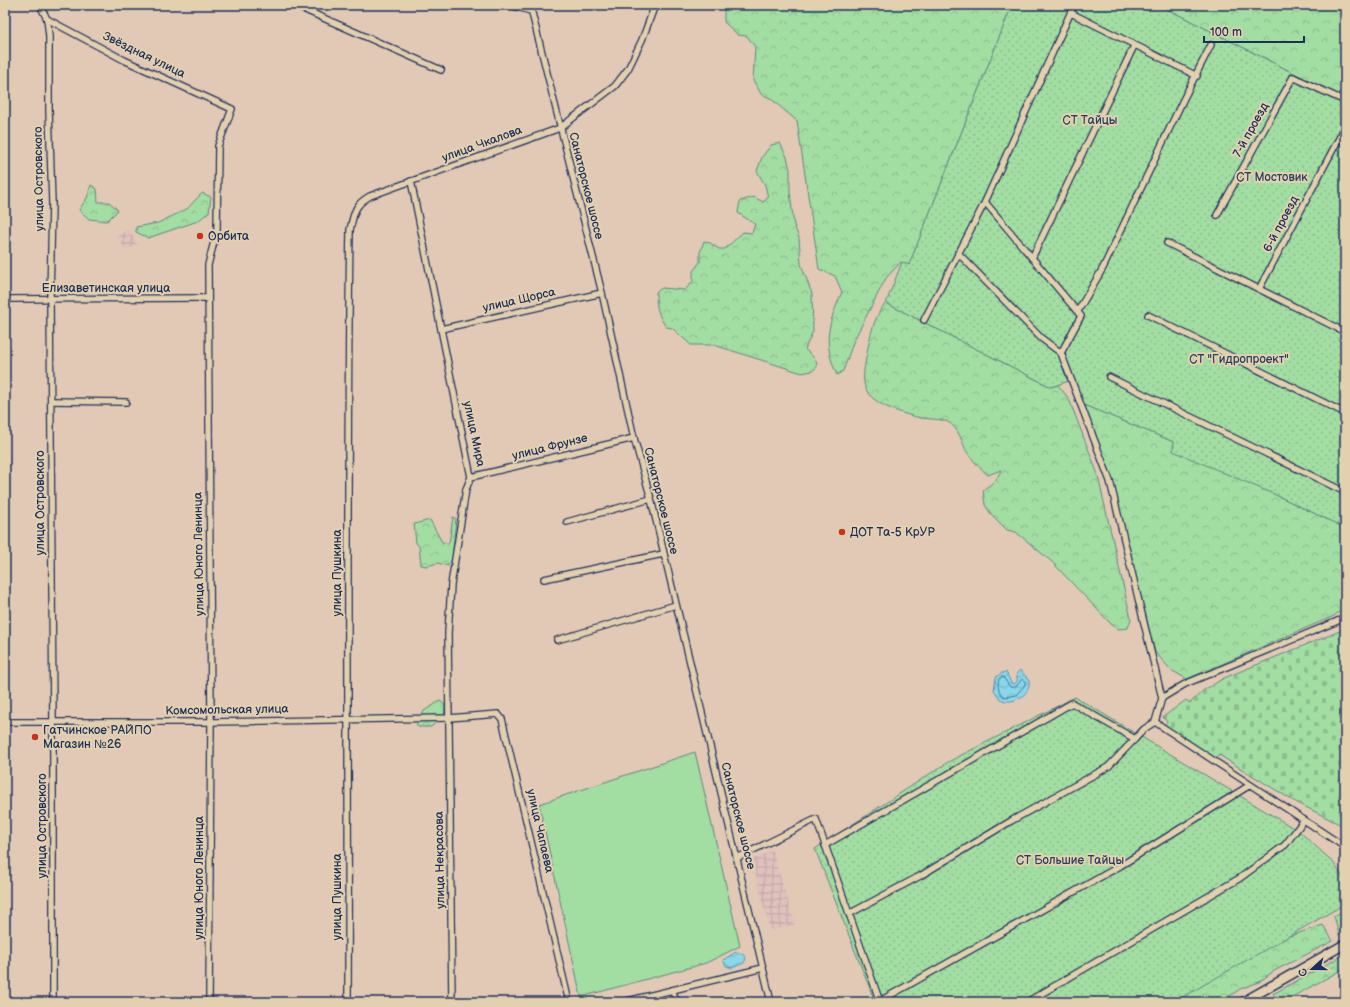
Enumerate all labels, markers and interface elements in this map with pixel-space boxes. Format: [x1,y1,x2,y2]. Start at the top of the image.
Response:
scale bar [1204,18,1304,44]
text: 100 m [1210,25,1242,40]
street label: Звёздная улица [100,29,188,81]
street label: 7-й проезд [1230,99,1272,160]
park label: СТ Тайцы [1063,113,1117,128]
street label: улица Чкалова [440,123,524,165]
street label: улица Островского [31,126,47,232]
street label: Санаторское шоссе [565,131,607,241]
park label: СТ Мостовик [1236,170,1308,185]
street label: 6-й проезд [1260,193,1302,255]
place label: Орбита [208,229,249,244]
marker: Орбита [195,231,205,241]
street label: Елизаветинская улица [42,281,170,296]
street label: улица Щорса [481,284,557,316]
park label: СТ "Гидропроект" [1189,352,1289,367]
street label: улица Мира [460,400,488,468]
street label: улица Фрунзе [511,430,590,464]
street label: Санаторское шоссе [640,446,682,556]
street label: улица Островского [33,451,48,555]
street label: улица Юного Ленинца [190,492,208,616]
place label: ДОТ Та-5 КрУР [850,525,935,540]
marker: ДОТ Та-5 КрУР [837,527,847,537]
street label: улица Пушкина [330,529,345,617]
street label: Комсомольская улица [165,701,289,719]
place label: Гатчинское РАЙПО Магазин №26 [43,723,152,752]
marker: Гатчинское РАЙПО Магазин №26 [30,732,40,742]
street label: Санаторское шоссе [717,761,759,871]
street label: улица Островского [35,774,50,878]
street label: улица Чапаева [523,788,557,874]
street label: улица Некрасова [432,811,448,909]
street label: улица Юного Ленинца [192,816,207,940]
street label: улица Пушкина [330,853,345,941]
park label: СТ Большие Тайцы [1016,853,1124,868]
north arrow [1292,949,1332,989]
text: С [1296,966,1311,978]

